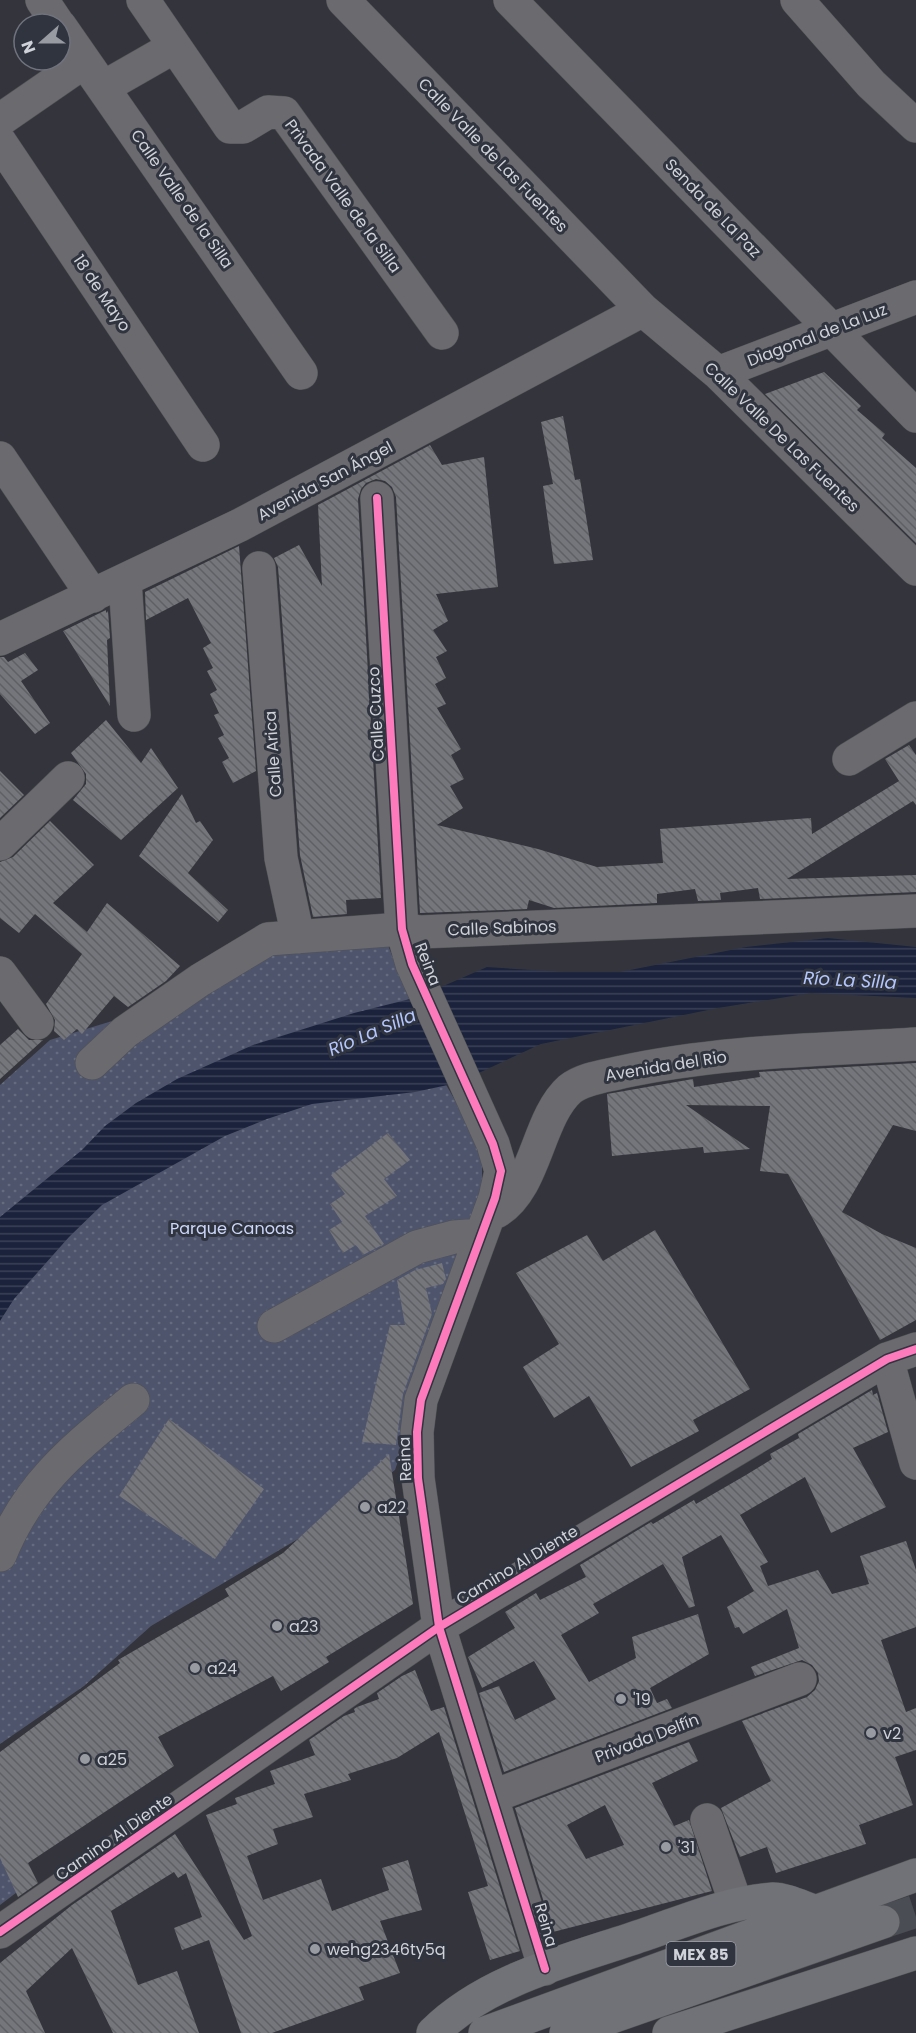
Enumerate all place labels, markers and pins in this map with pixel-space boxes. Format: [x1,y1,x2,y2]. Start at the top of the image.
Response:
place label: a22 [377,1496,406,1519]
marker: a22 [358,1500,372,1514]
place label: a23 [289,1615,318,1638]
marker: a23 [270,1619,284,1633]
place label: a24 [207,1657,237,1680]
marker: a24 [188,1661,202,1675]
place label: '19 [633,1688,651,1711]
marker: '19 [614,1692,628,1706]
place label: v2 [883,1722,901,1745]
marker: v2 [864,1726,878,1740]
place label: a25 [97,1748,127,1771]
marker: a25 [78,1752,92,1766]
place label: '31 [678,1836,695,1859]
marker: '31 [659,1840,673,1854]
place label: wehg2346ty5q [327,1938,446,1961]
marker: wehg2346ty5q [308,1942,322,1956]

